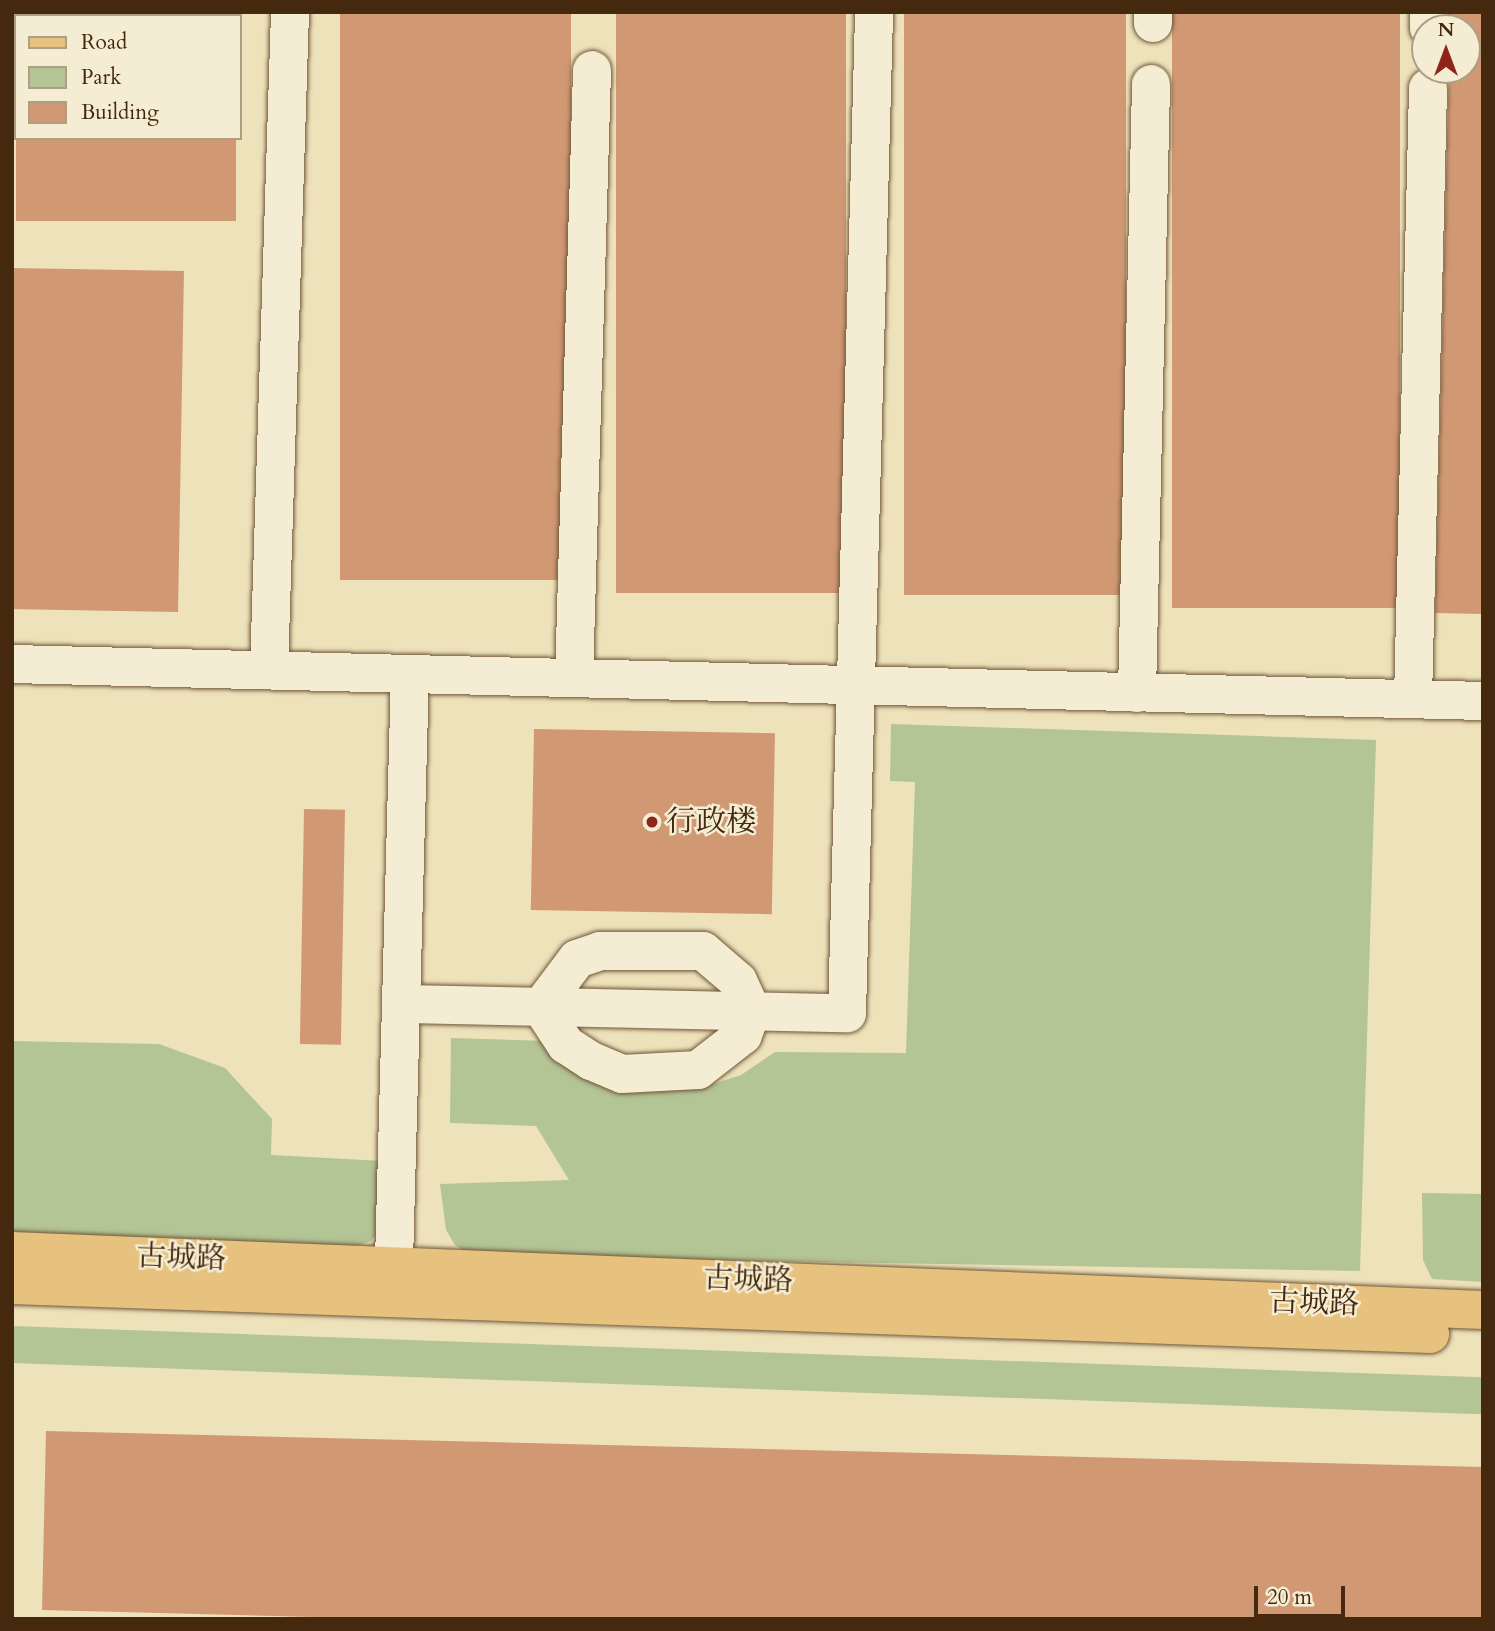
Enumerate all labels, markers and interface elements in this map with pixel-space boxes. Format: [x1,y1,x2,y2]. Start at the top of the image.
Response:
legend [14,14,242,140]
north arrow [1411,14,1481,84]
text: N [1438,17,1454,43]
text: Road [81,28,127,57]
text: Park [81,63,121,92]
text: Building [81,98,159,127]
place label: 行政楼 [666,804,756,840]
marker: 行政楼 [644,814,660,830]
street label: 古城路 [135,1238,227,1278]
street label: 古城路 [702,1260,794,1300]
street label: 古城路 [1268,1283,1360,1323]
scale bar [1257,1572,1348,1616]
text: 20 m [1267,1583,1312,1612]

